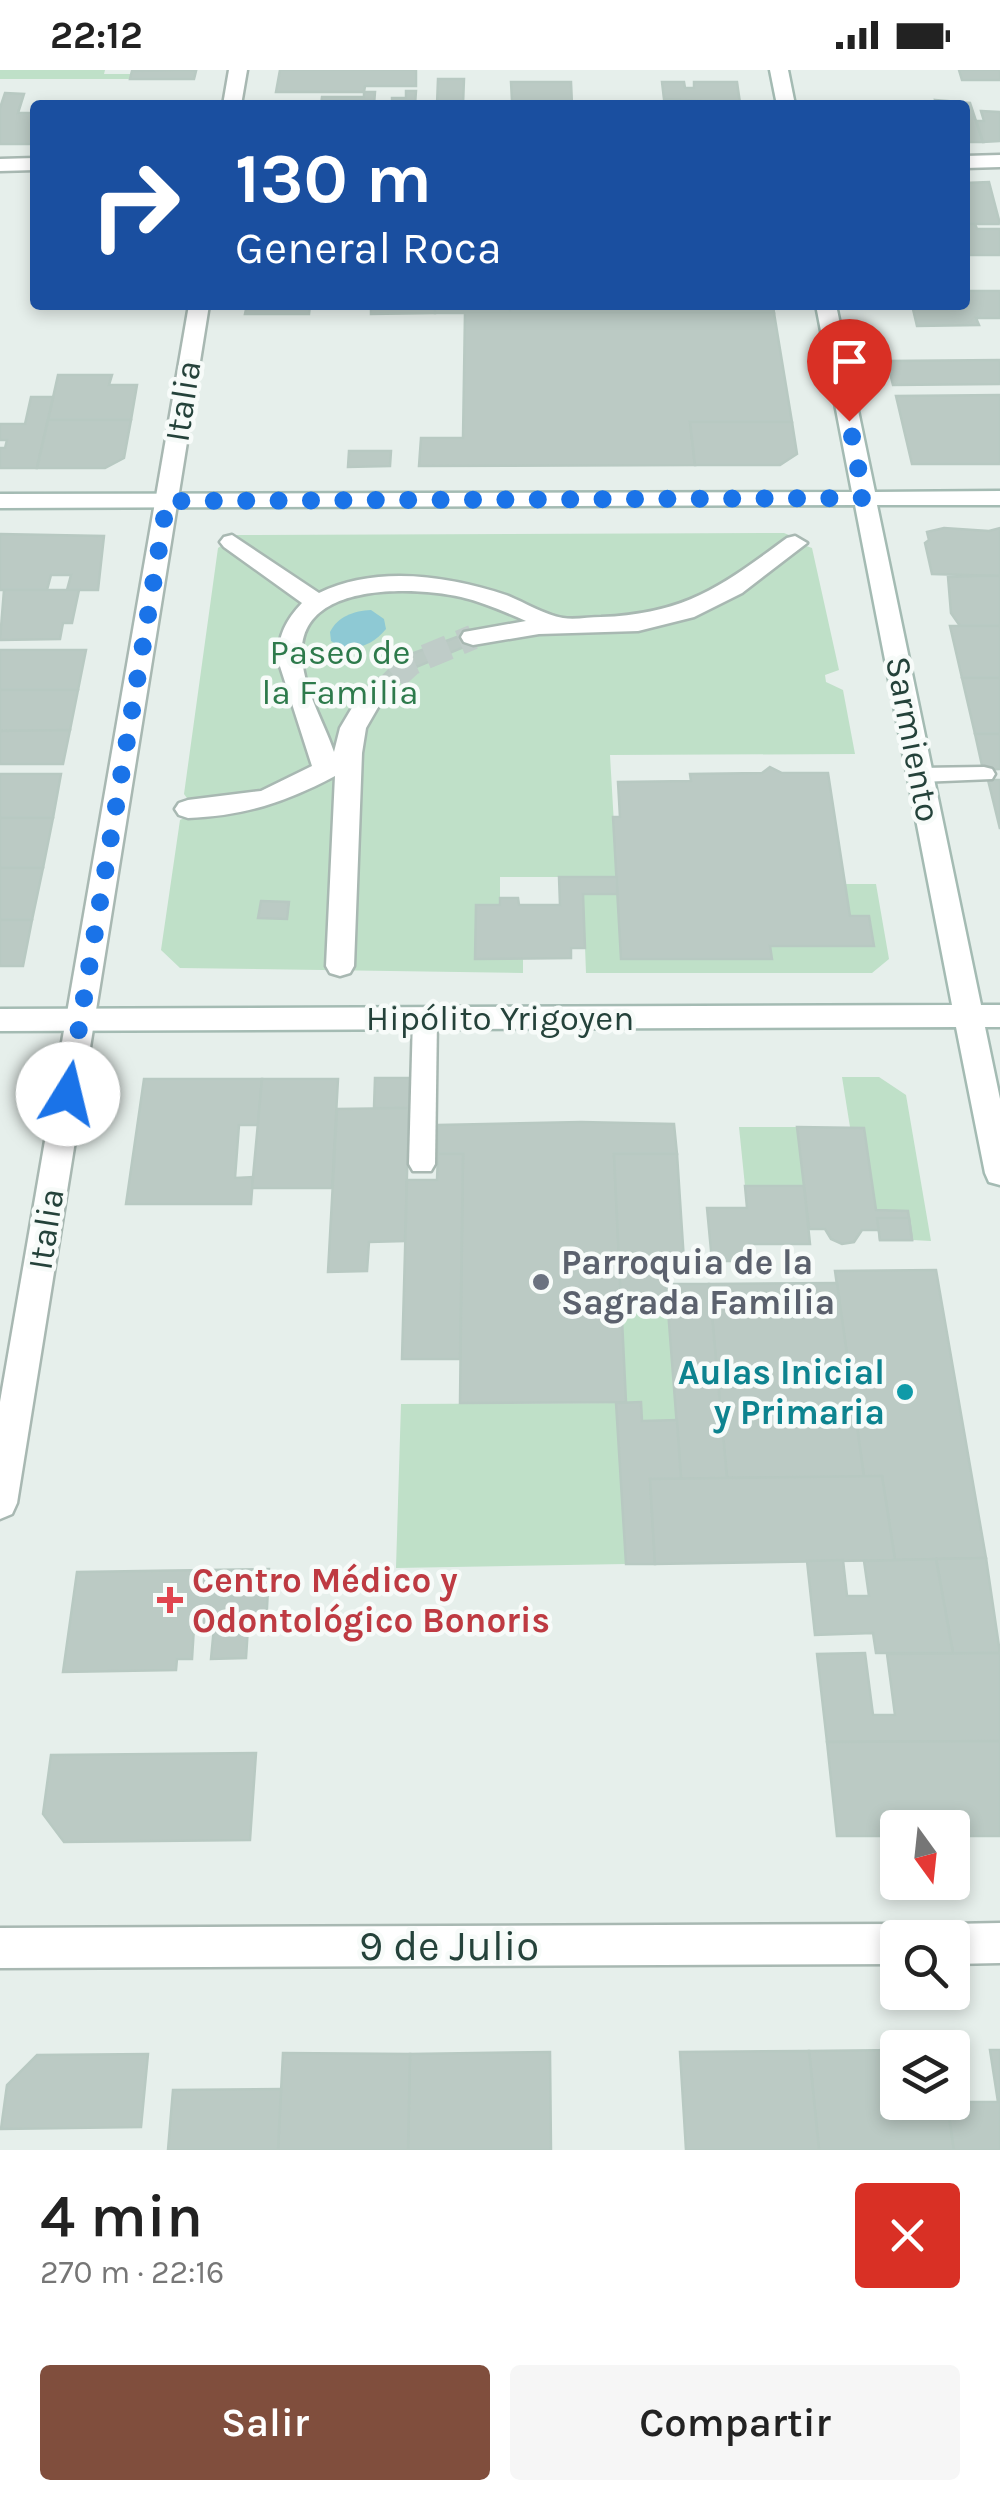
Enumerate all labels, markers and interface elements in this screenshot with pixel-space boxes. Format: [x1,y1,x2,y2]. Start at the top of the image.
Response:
text: 22:12 [50,13,143,58]
text: 130 m [235,138,432,220]
icon: right [70,140,200,270]
text: General Roca [235,222,502,274]
pin [807,319,892,422]
icon: arrive [822,334,877,389]
street label: Italia [156,357,210,445]
park label: Paseo de la Familia [262,632,418,713]
street label: Sarmiento [877,653,949,825]
street label: Hipólito Yrigoyen [366,998,634,1039]
position arrow [16,1042,120,1146]
street label: Italia [19,1185,73,1273]
place label: Parroquia de la Sagrada Familia [561,1242,835,1324]
marker: Parroquia de la Sagrada Familia [530,1271,552,1293]
place label: Aulas Inicial y Primaria [678,1352,885,1434]
marker: Aulas Inicial y Primaria [894,1381,916,1403]
place label: Centro Médico y Odontológico Bonoris [192,1560,550,1642]
marker: Centro Médico y Odontológico Bonoris [157,1587,183,1613]
north arrow [880,1810,970,1900]
map controls [880,1810,970,2120]
button: search [880,1920,970,2010]
street label: 9 de Julio [359,1921,539,1971]
button: layers [880,2030,970,2120]
text: 4 min [40,2181,203,2251]
button: close [855,2183,960,2288]
text: 270 m · 22:16 [40,2254,224,2291]
button: Salir [40,2365,490,2480]
button: Compartir [510,2365,960,2480]

